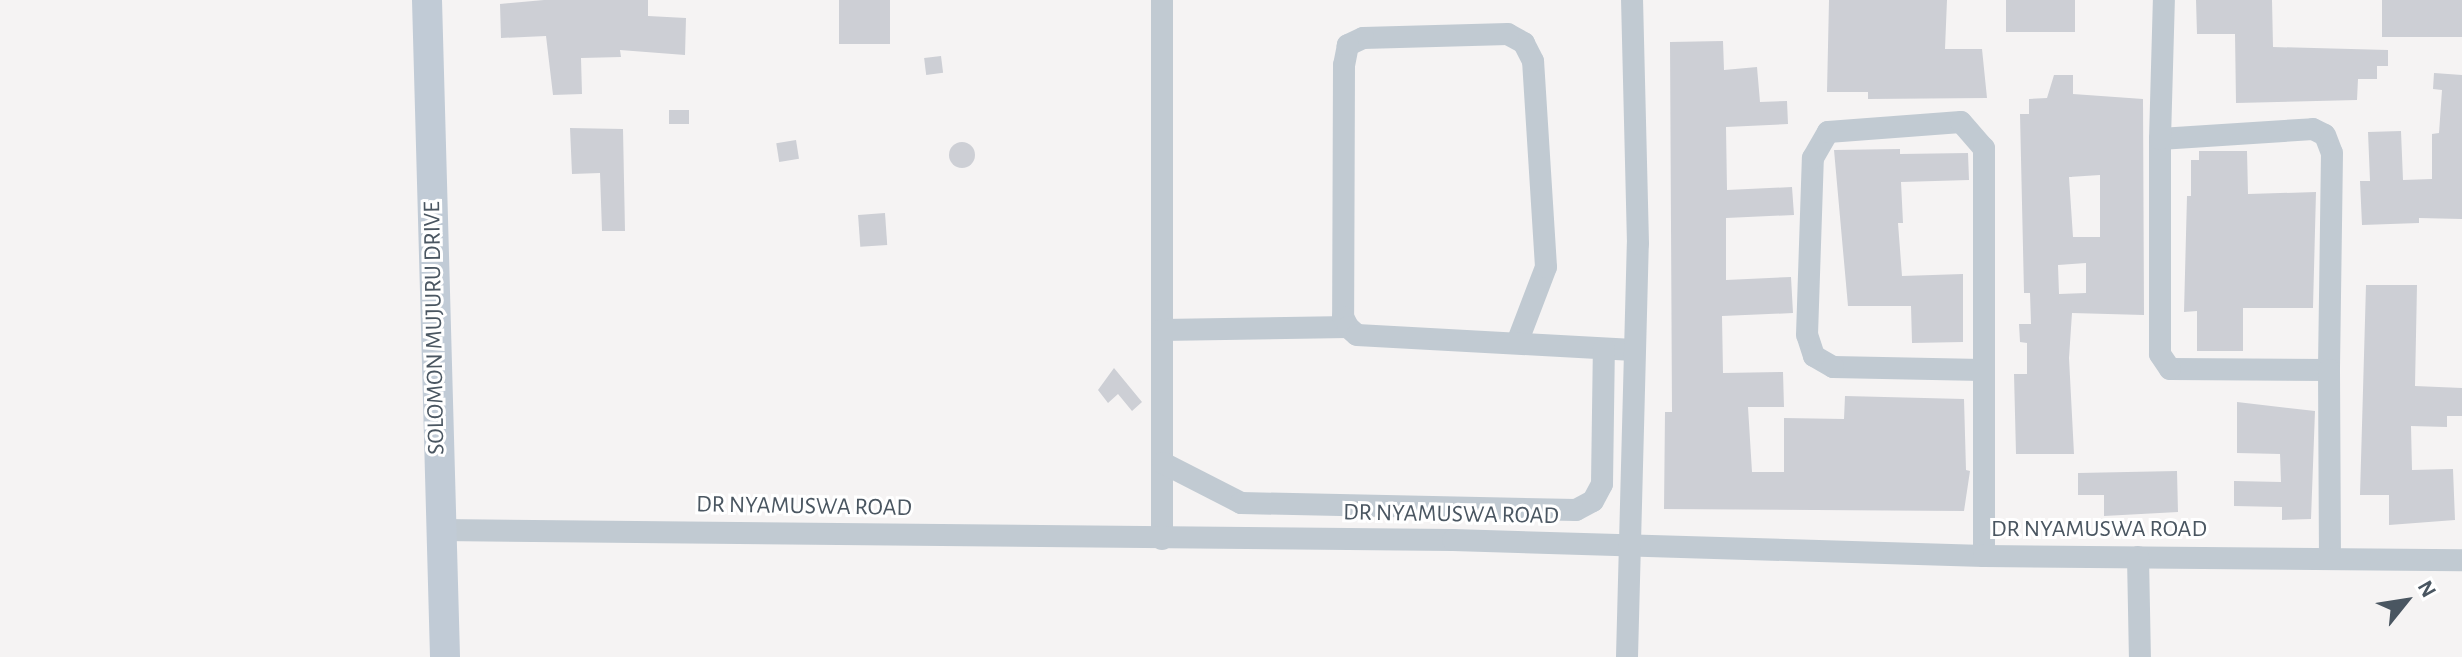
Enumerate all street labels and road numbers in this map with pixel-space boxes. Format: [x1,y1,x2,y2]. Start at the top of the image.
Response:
street label: SOLOMON MUJURU DRIVE [418,201,452,455]
street label: DR NYAMUSWA ROAD [696,491,912,523]
street label: DR NYAMUSWA ROAD [1343,499,1559,531]
street label: DR NYAMUSWA ROAD [1991,516,2207,544]

